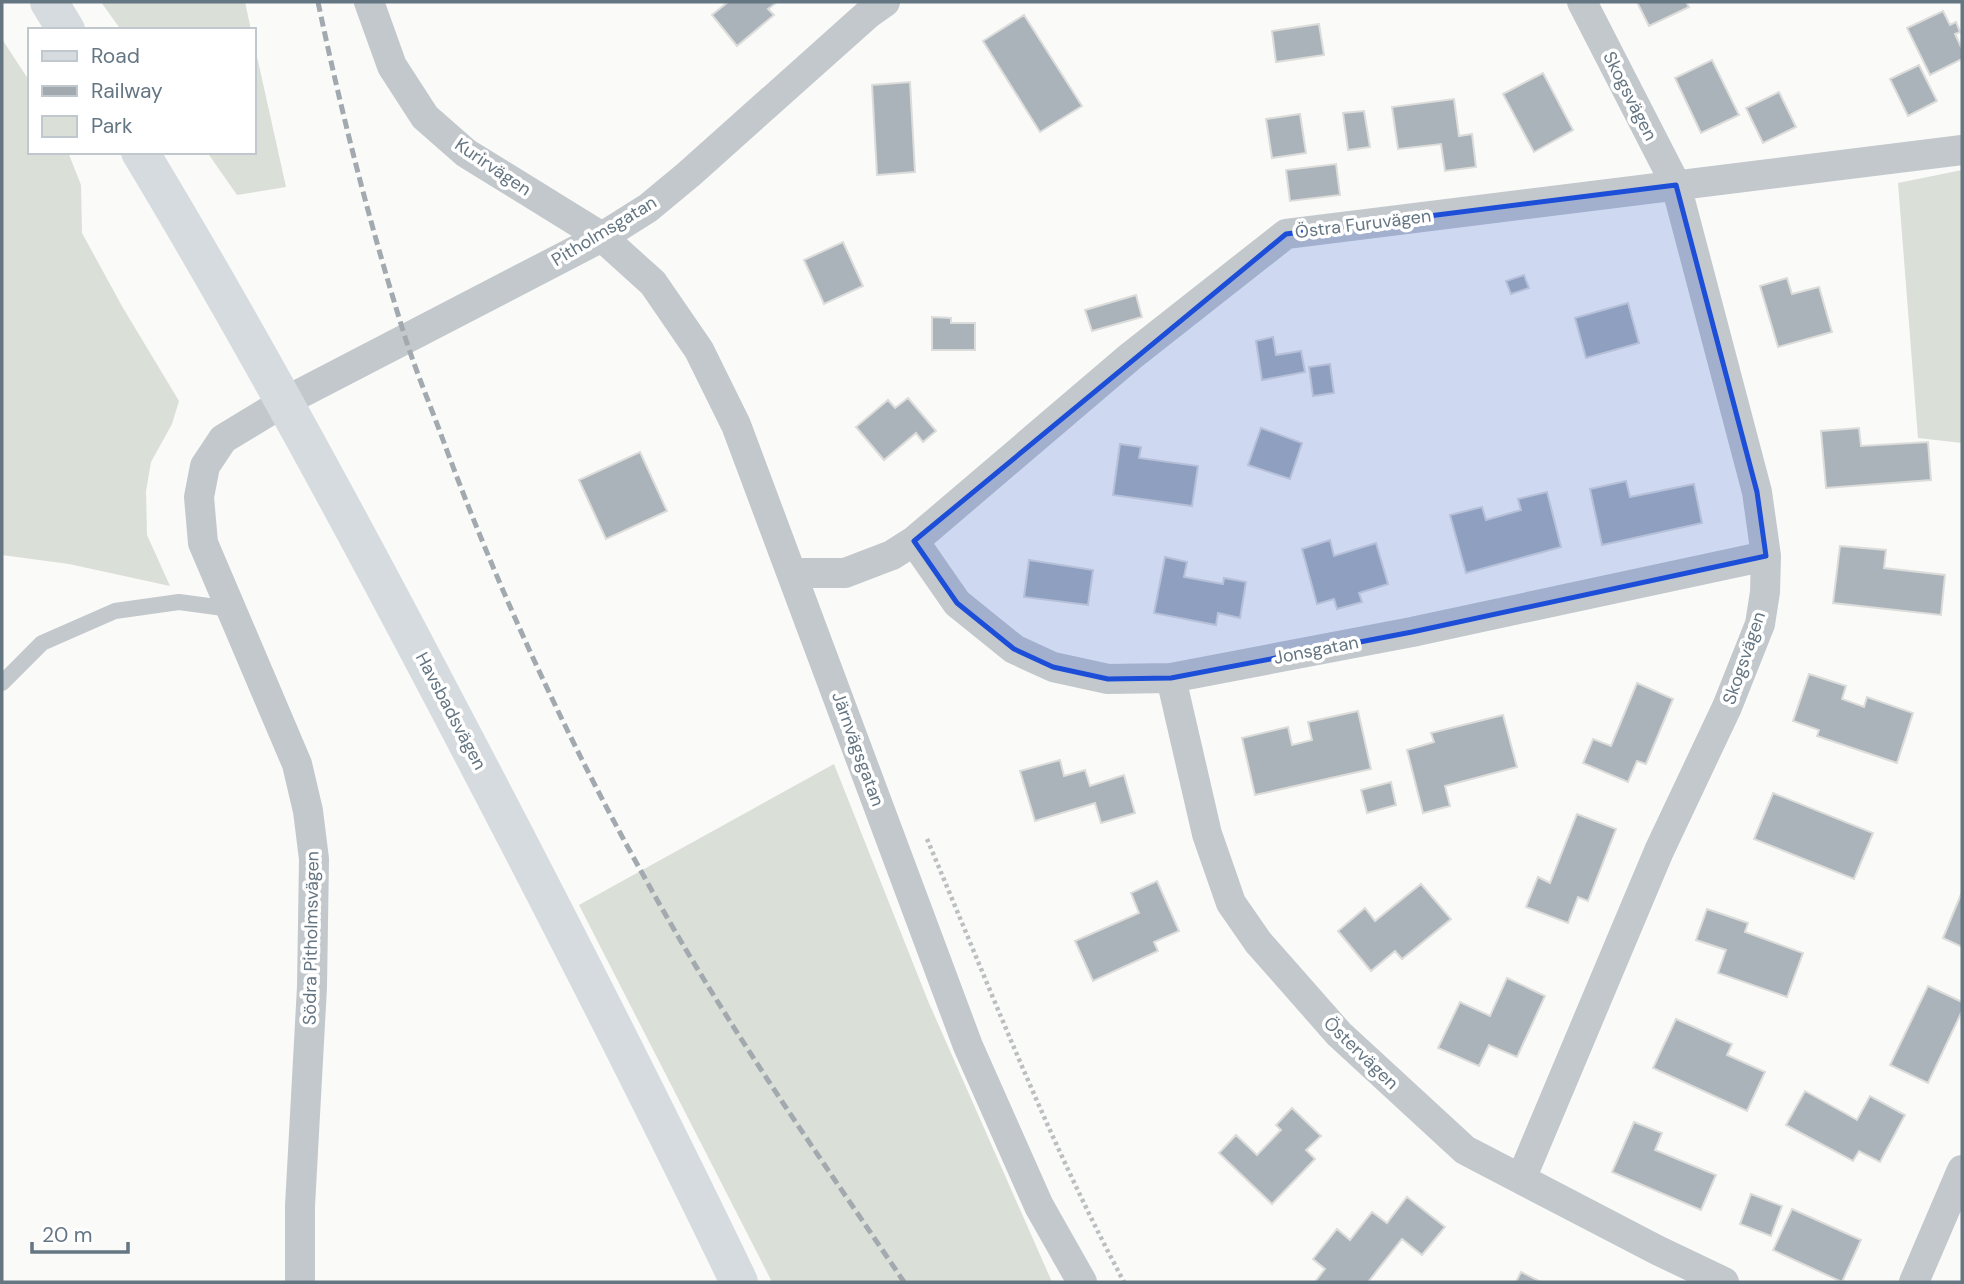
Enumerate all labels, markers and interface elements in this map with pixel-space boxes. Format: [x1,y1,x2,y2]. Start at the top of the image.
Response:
legend [28,28,256,154]
text: Road [91,42,140,70]
street label: Skogsvägen [1597,47,1663,145]
text: Railway [91,77,163,105]
text: Park [91,112,133,140]
street label: Kurirvägen [450,133,536,201]
street label: Pitholmsgatan [547,190,661,272]
street label: Östra Furuvägen [1294,204,1432,244]
street label: Skogsvägen [1717,608,1771,708]
street label: Jonsgatan [1272,630,1360,670]
street label: Havsbadsvägen [410,648,492,774]
street label: Järnvägsgatan [826,688,890,810]
street label: Södra Pitholmsvägen [297,851,325,1025]
street label: Östervägen [1318,1011,1404,1095]
scale bar [32,1210,128,1254]
text: 20 m [42,1221,93,1249]

